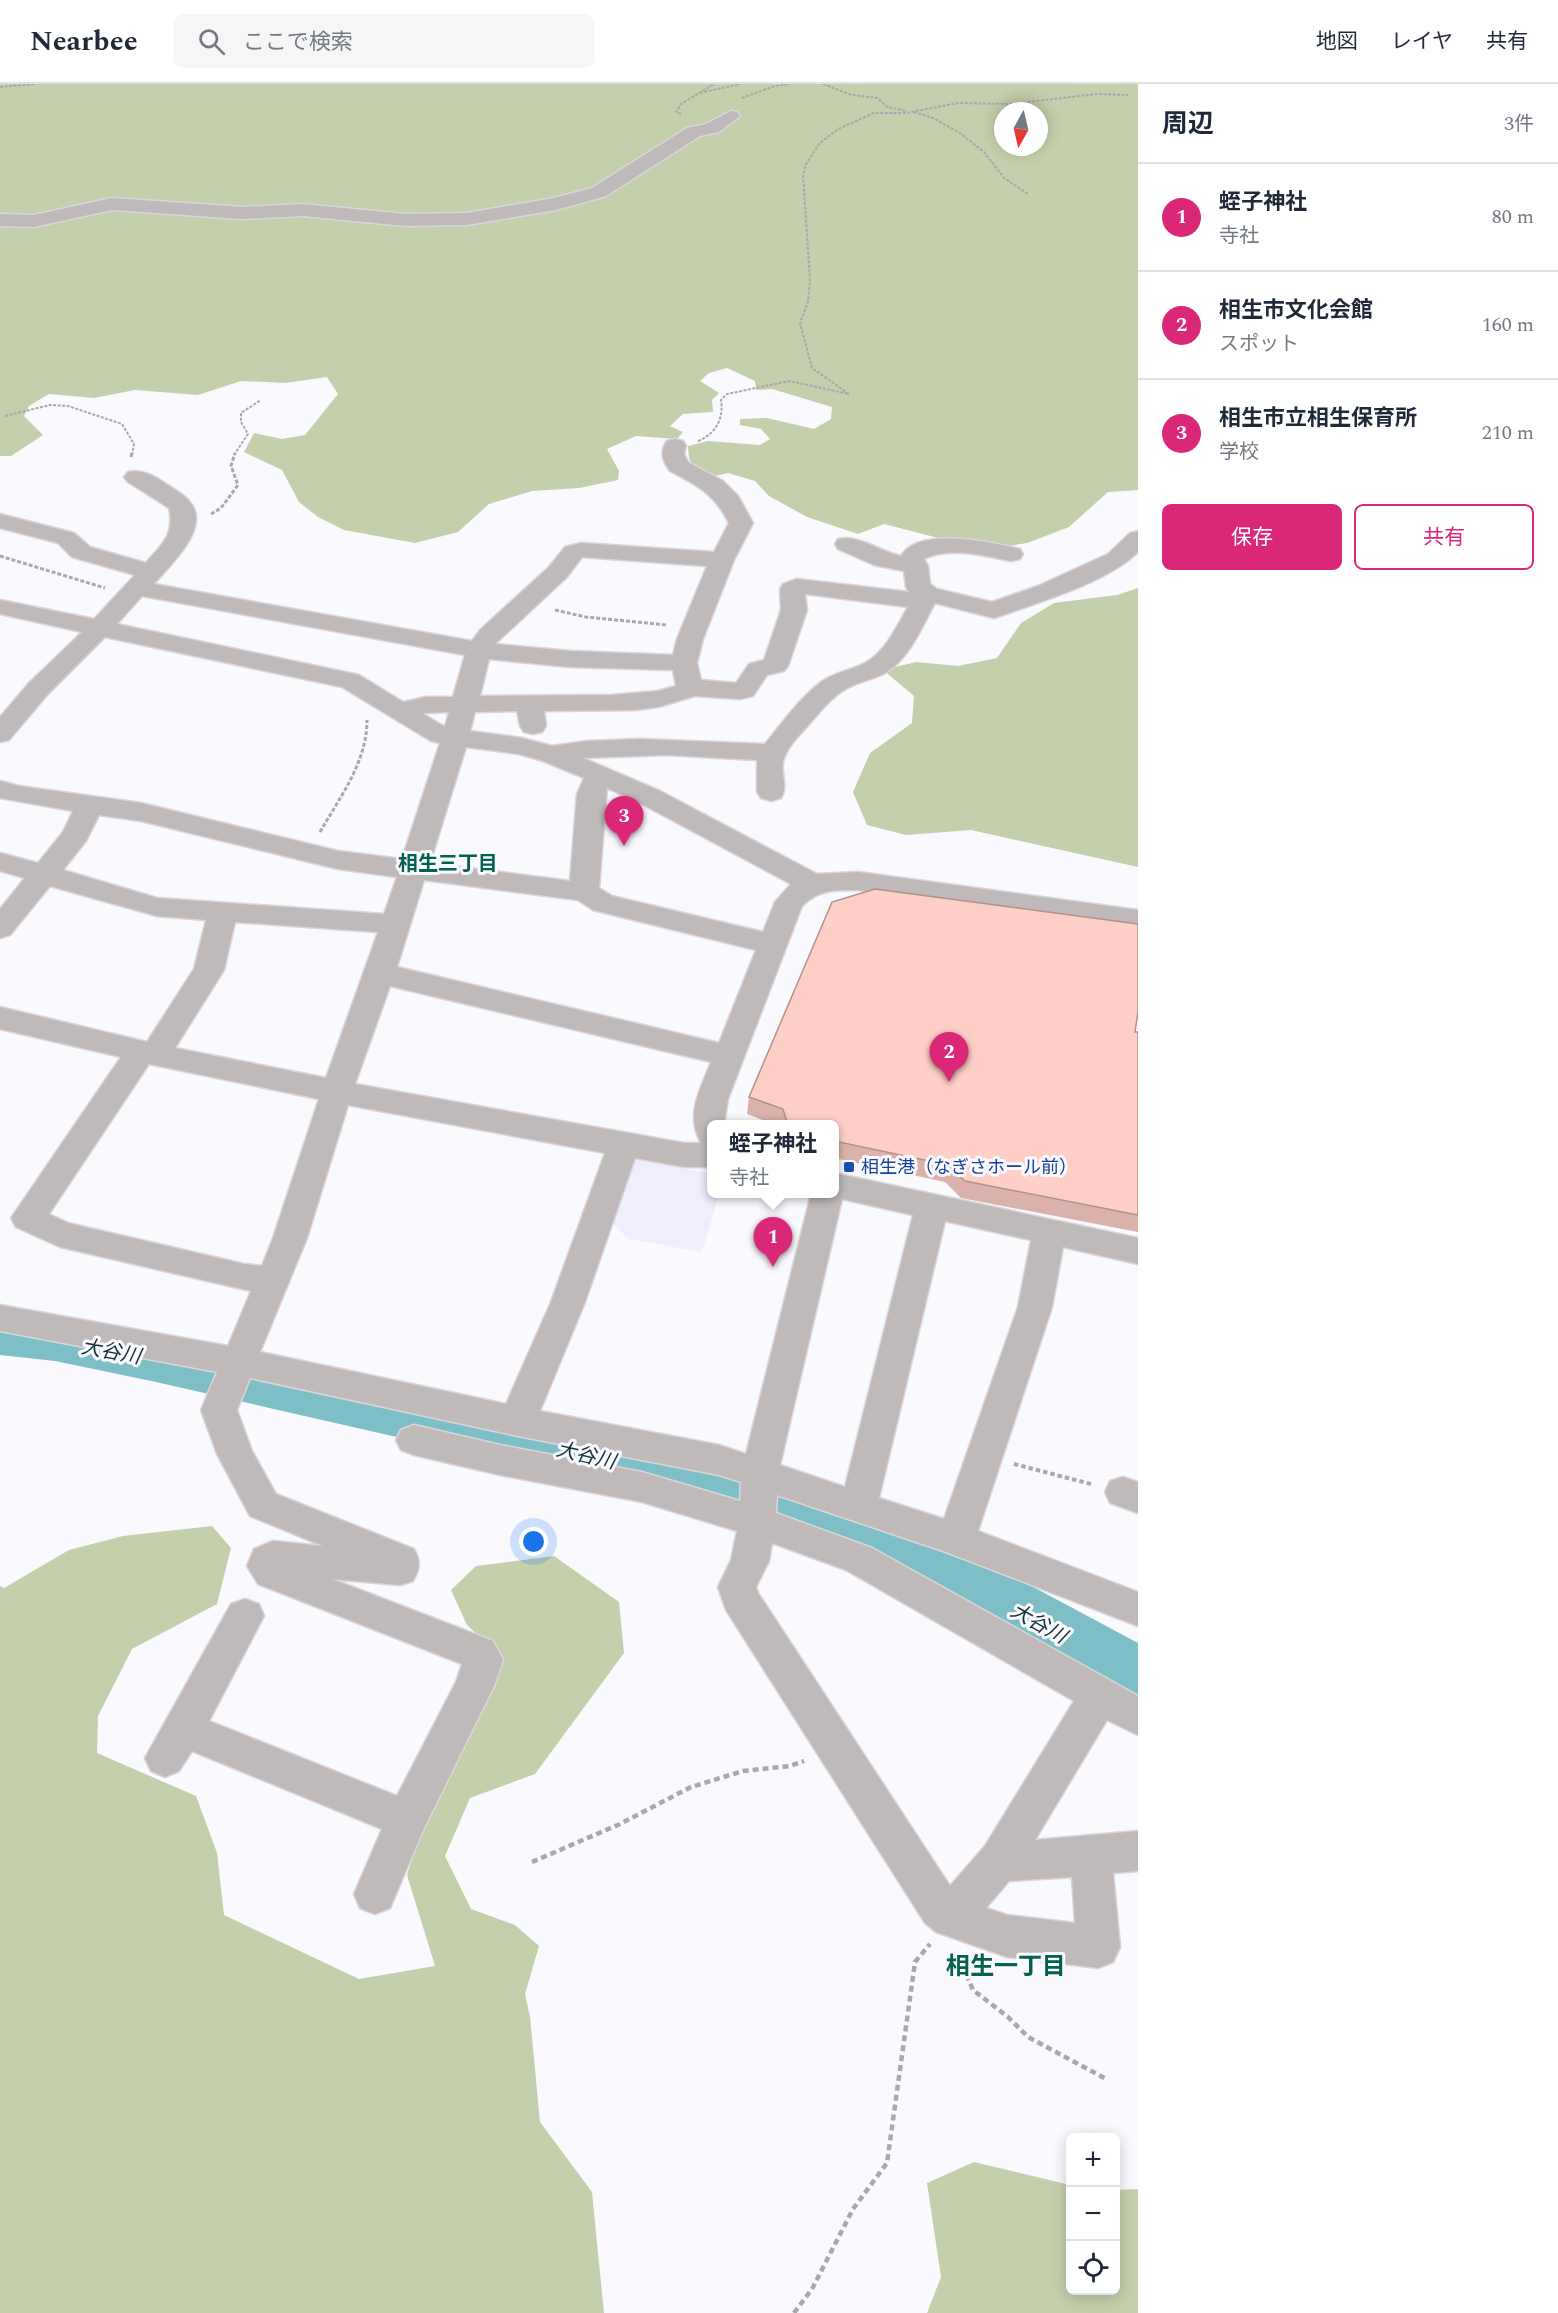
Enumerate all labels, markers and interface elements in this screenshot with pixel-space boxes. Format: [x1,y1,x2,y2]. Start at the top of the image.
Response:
search box [174,14,594,68]
text: Nearbee [30,20,138,63]
icon: search [195,25,228,58]
text: ここで検索 [243,26,353,59]
text: 地図 [1316,26,1358,58]
text: レイヤ [1391,26,1453,58]
text: 共有 [1486,26,1528,58]
north arrow [994,102,1048,156]
text: 周辺 [1162,104,1214,144]
text: 3件 [1504,109,1534,139]
text: 蛭子神社 [1219,186,1307,219]
text: 1 [1176,202,1187,232]
text: 80 m [1492,202,1534,232]
text: 寺社 [1219,221,1259,251]
text: 相生市文化会館 [1219,294,1373,327]
text: 2 [1176,310,1187,340]
text: 160 m [1482,310,1534,340]
text: スポット [1219,329,1299,359]
text: 相生市立相生保育所 [1219,402,1417,435]
text: 3 [1176,418,1187,448]
text: 210 m [1482,418,1534,448]
text: 学校 [1219,437,1259,467]
button: 保存 [1162,504,1342,570]
button: 共有 [1354,504,1534,570]
pin: 3 [604,796,644,846]
district label: 相生三丁目 [398,849,498,879]
pin: 2 [930,1032,968,1082]
popup [707,1120,839,1198]
text: 蛭子神社 [729,1128,817,1161]
place label: 相生港（なぎさホール前） [861,1154,1077,1181]
marker: 相生港（なぎさホール前） [842,1160,856,1174]
text: 寺社 [729,1163,769,1193]
pin: 1 [754,1218,792,1267]
water label: 大谷川 [79,1332,145,1372]
water label: 大谷川 [553,1435,620,1478]
your location [519,1527,548,1556]
water label: 大谷川 [1005,1596,1074,1653]
district label: 相生一丁目 [946,1949,1066,1985]
map controls [1066,2133,1120,2295]
button: + [1066,2133,1120,2187]
button: − [1066,2187,1120,2241]
button: locate [1066,2241,1120,2295]

